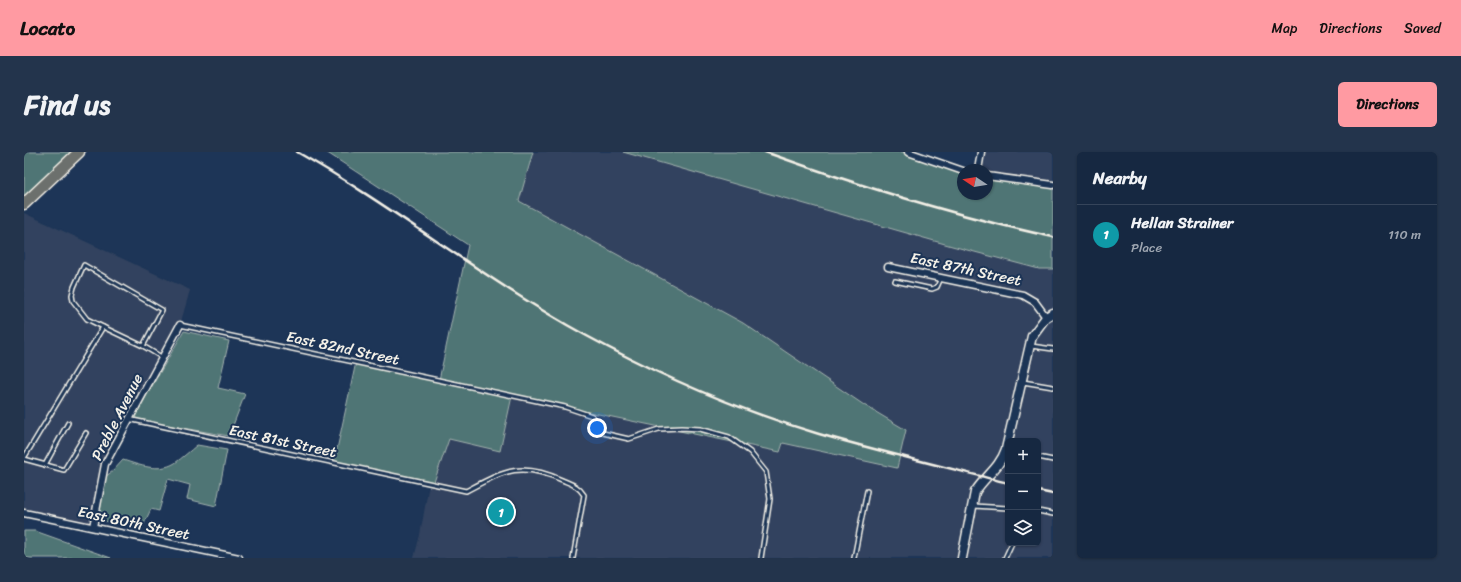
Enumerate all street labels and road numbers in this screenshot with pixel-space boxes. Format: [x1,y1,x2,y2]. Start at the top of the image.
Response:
street label: East 87th Street [908,245,1024,294]
street label: East 82nd Street [284,323,402,373]
street label: Preble Avenue [84,369,150,465]
street label: East 81st Street [227,417,340,465]
street label: East 80th Street [76,498,193,548]

